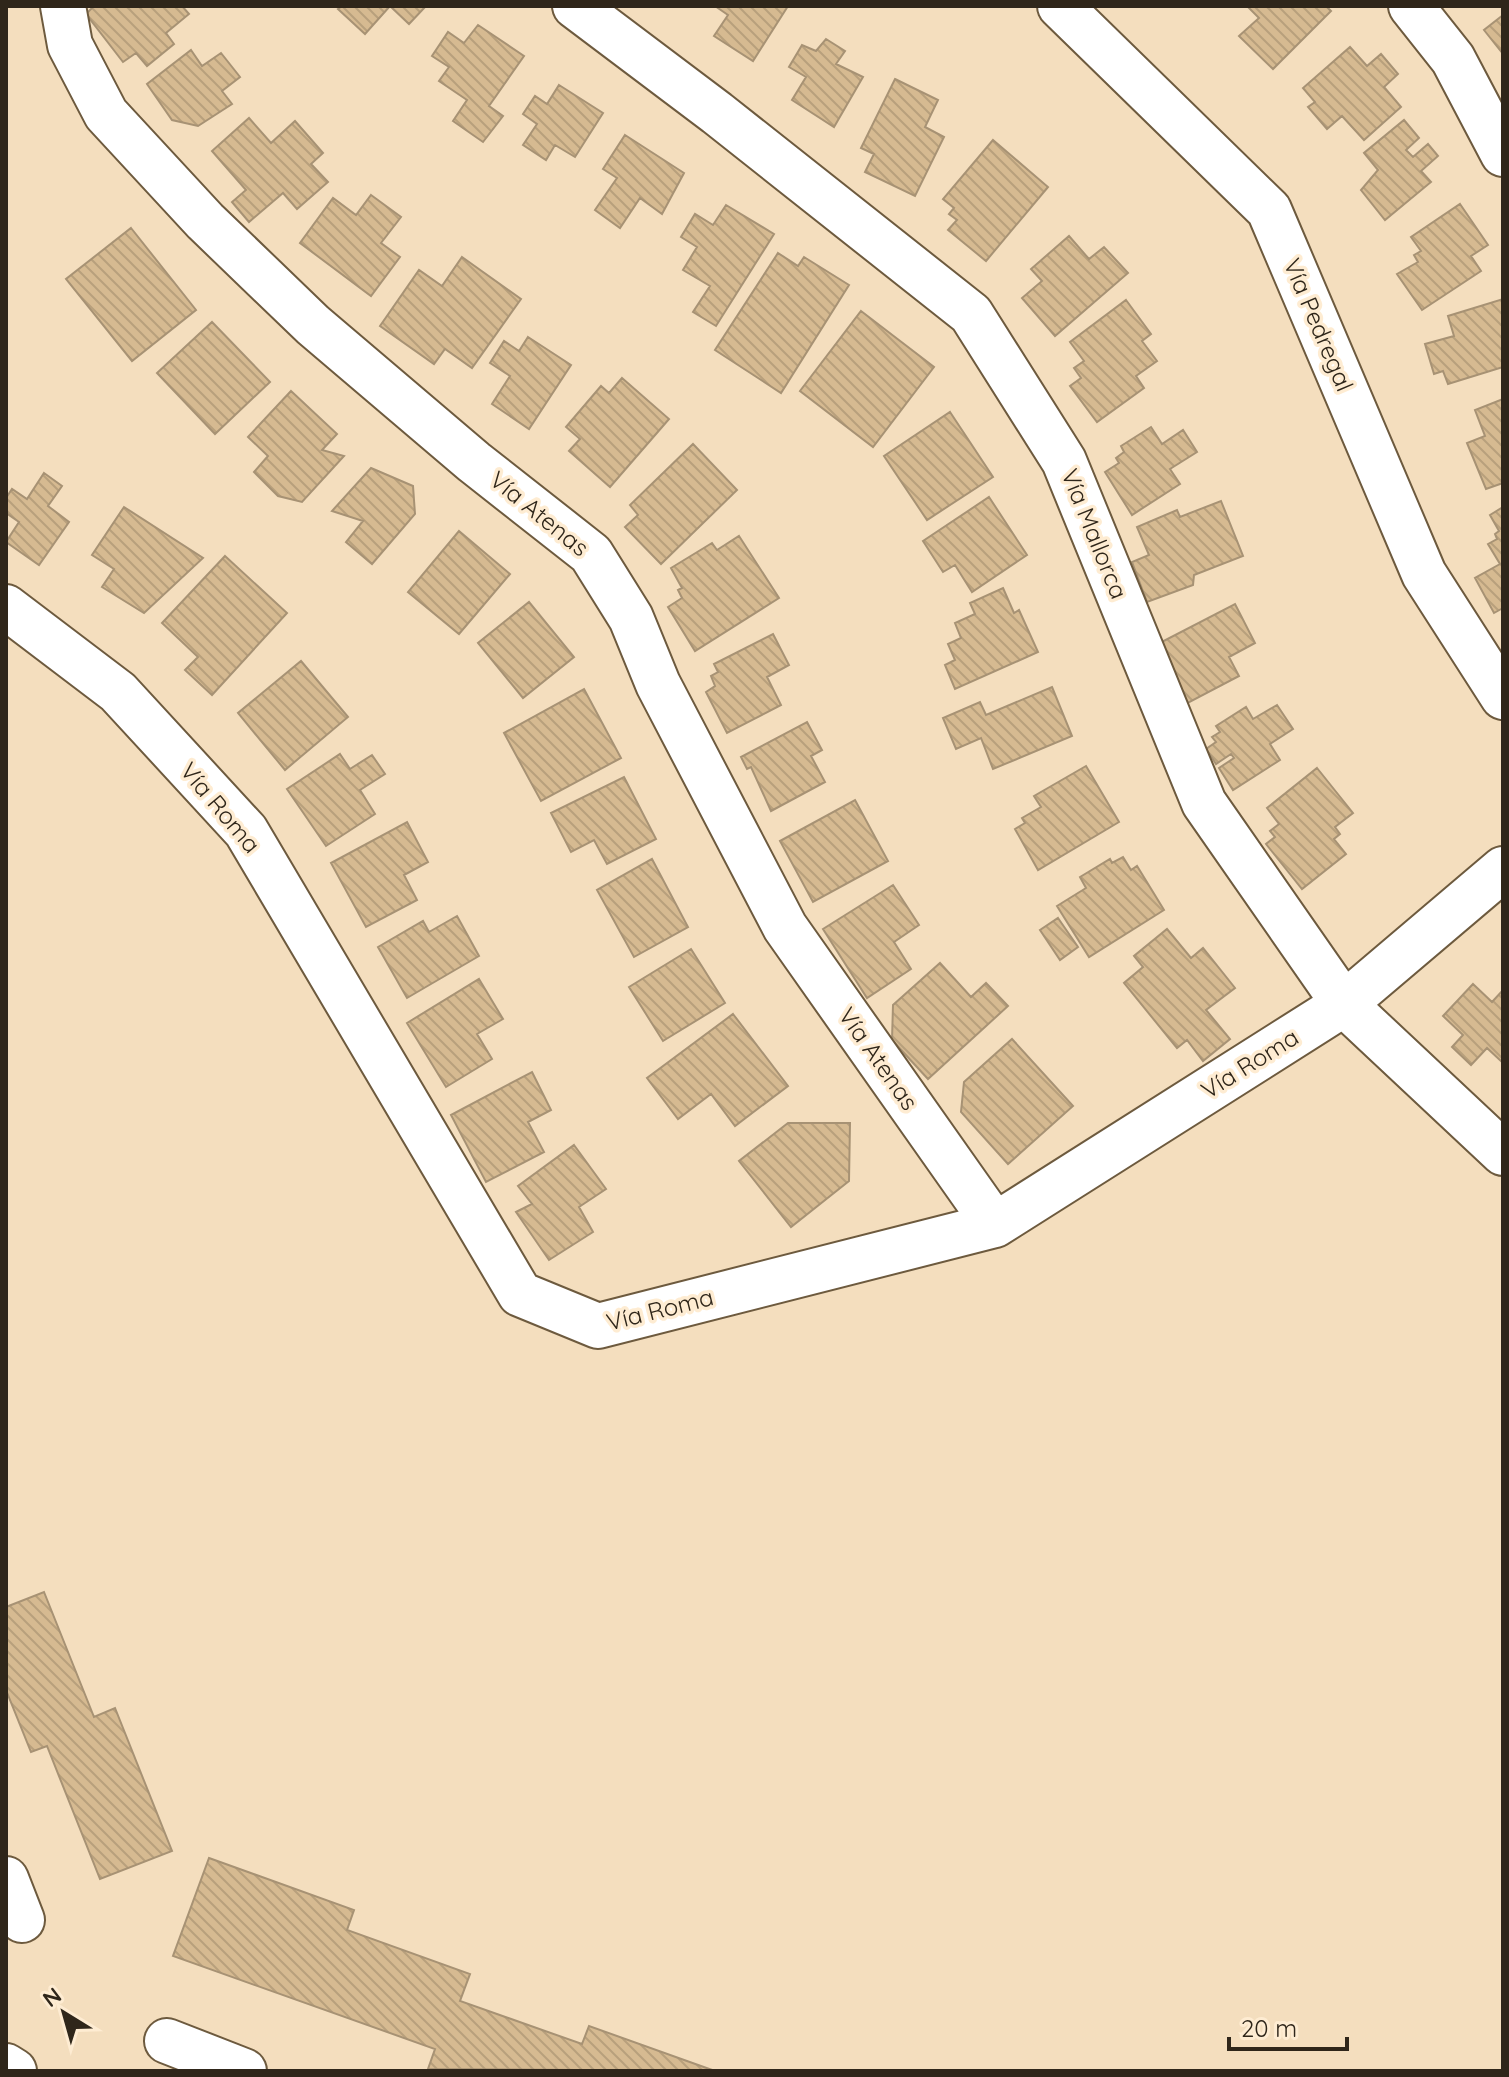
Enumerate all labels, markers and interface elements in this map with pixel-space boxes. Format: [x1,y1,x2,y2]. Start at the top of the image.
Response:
street label: Vía Pedregal [1277,254,1360,396]
street label: Vía Atenas [484,464,595,562]
street label: Vía Mallorca [1055,464,1135,603]
street label: Vía Roma [174,756,267,859]
street label: Vía Atenas [832,1001,925,1116]
street label: Vía Roma [1195,1022,1304,1105]
street label: Vía Roma [603,1281,716,1337]
north arrow [24,1973,104,2053]
text: N [37,1981,67,2013]
scale bar [1229,2001,1347,2051]
text: 20 m [1241,2013,1297,2043]

